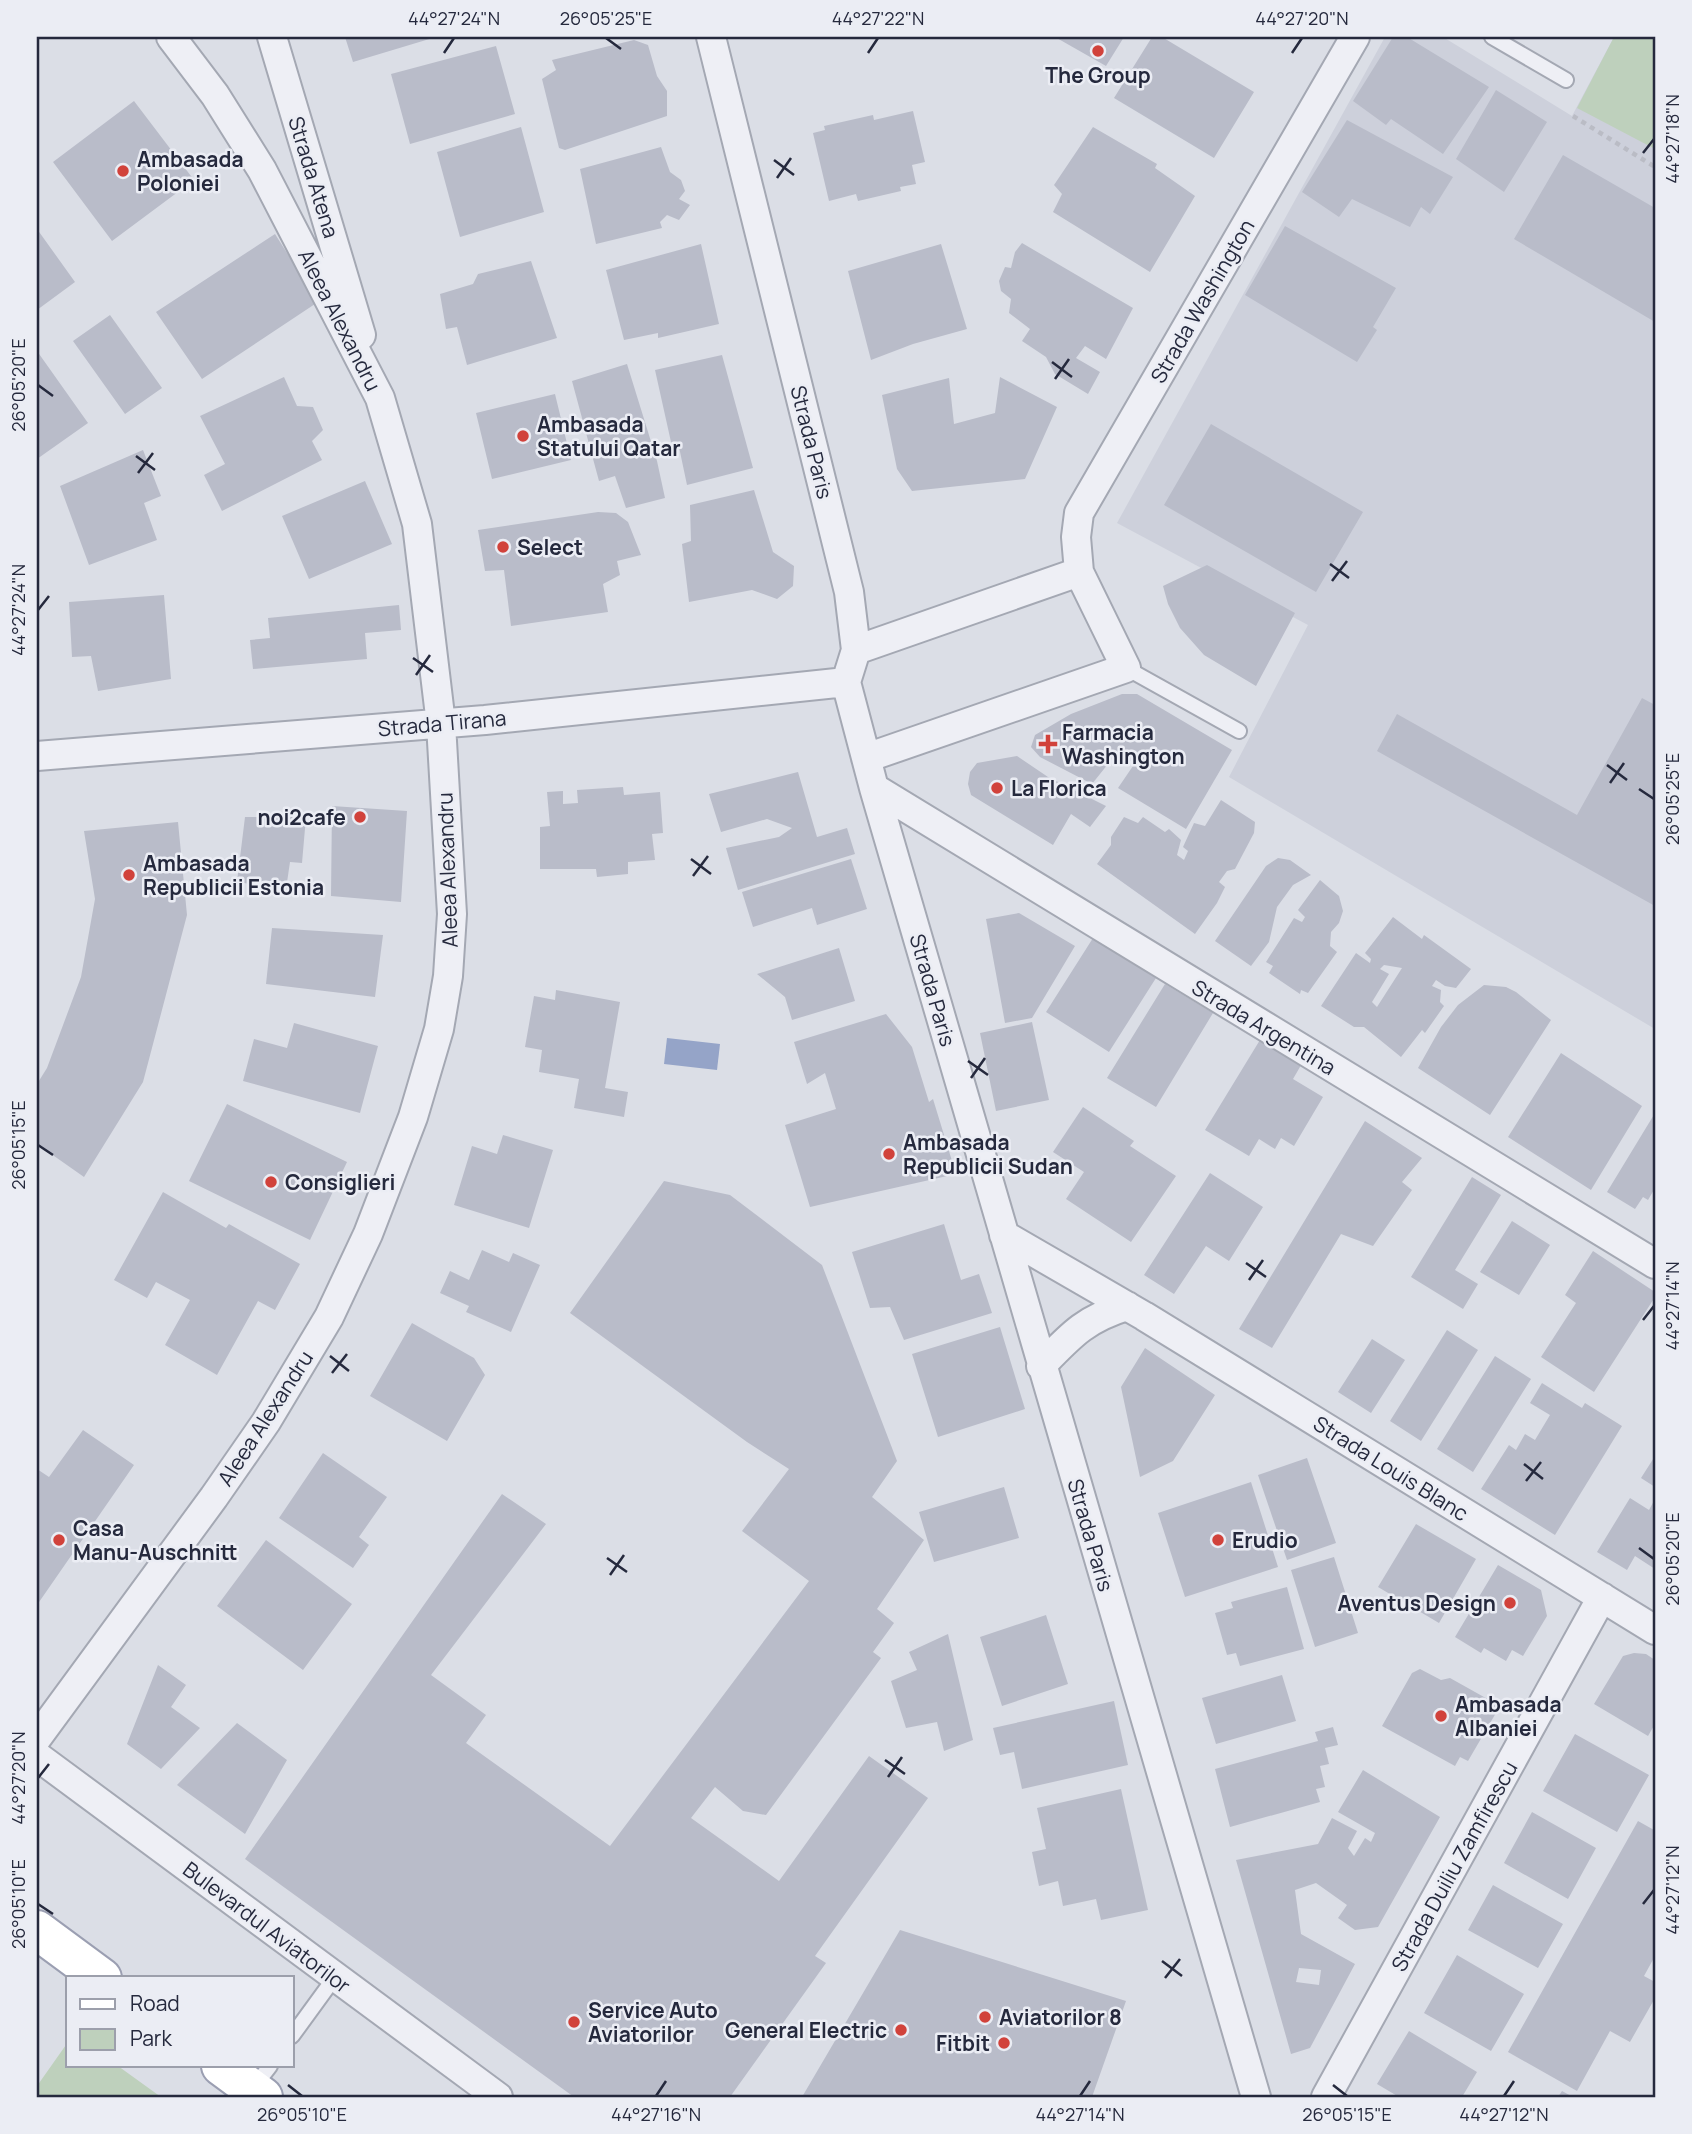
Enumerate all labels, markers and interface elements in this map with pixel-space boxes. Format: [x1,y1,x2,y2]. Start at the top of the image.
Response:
text: 44°27'24"N [408,6,500,30]
text: 26°05'25"E [560,6,652,30]
text: 44°27'22"N [832,6,924,30]
text: 44°27'20"N [1255,6,1349,30]
marker: The Group [1090,43,1106,59]
place label: The Group [1045,61,1151,89]
text: 44°27'18"N [1660,94,1684,184]
street label: Strada Atena [282,113,346,241]
place label: Ambasada Poloniei [137,145,244,197]
marker: Ambasada Poloniei [115,163,131,179]
street label: Strada Washington [1144,214,1260,388]
street label: Aleea Alexandru [292,244,388,396]
text: 26°05'20"E [6,338,30,432]
street label: Strada Paris [784,382,840,502]
place label: Ambasada Statului Qatar [537,410,681,462]
marker: Ambasada Statului Qatar [515,428,531,444]
place label: Select [517,533,583,561]
marker: Select [495,539,511,555]
text: 44°27'24"N [6,564,30,656]
street label: Strada Tirana [377,703,507,743]
place label: Farmacia Washington [1062,718,1185,770]
marker: Farmacia Washington [1040,736,1056,752]
text: 26°05'25"E [1660,753,1684,845]
place label: La Florica [1011,774,1107,802]
marker: La Florica [989,780,1005,796]
street label: Aleea Alexandru [430,792,464,948]
place label: noi2cafe [257,803,346,831]
marker: noi2cafe [352,809,368,825]
place label: Ambasada Republicii Estonia [143,849,324,901]
marker: Ambasada Republicii Estonia [121,867,137,883]
street label: Strada Paris [904,930,962,1050]
street label: Strada Argentina [1187,973,1341,1081]
text: 26°05'15"E [6,1100,30,1190]
place label: Ambasada Republicii Sudan [903,1128,1073,1180]
marker: Ambasada Republicii Sudan [881,1146,897,1162]
place label: Consiglieri [285,1168,396,1196]
marker: Consiglieri [263,1174,279,1190]
text: 44°27'14"N [1660,1261,1684,1351]
street label: Aleea Alexandru [211,1345,319,1491]
street label: Strada Louis Blanc [1308,1409,1474,1527]
street label: Strada Paris [1062,1475,1120,1595]
text: 26°05'20"E [1660,1512,1684,1606]
place label: Casa Manu-Auschnitt [73,1514,238,1566]
place label: Erudio [1232,1526,1298,1554]
marker: Casa Manu-Auschnitt [51,1532,67,1548]
marker: Erudio [1210,1532,1226,1548]
place label: Aventus Design [1338,1589,1496,1617]
marker: Aventus Design [1502,1595,1518,1611]
place label: Ambasada Albaniei [1455,1690,1562,1742]
marker: Ambasada Albaniei [1433,1708,1449,1724]
text: 44°27'20"N [6,1731,30,1825]
street label: Strada Duiliu Zamfirescu [1384,1756,1524,1976]
text: 44°27'12"N [1660,1845,1684,1935]
street label: Bulevardul Aviatorilor [178,1855,357,1999]
text: 26°05'10"E [6,1859,30,1949]
legend [66,1976,294,2068]
text: Road [130,1989,180,2017]
place label: Service Auto Aviatorilor [588,1996,718,2048]
place label: Aviatorilor 8 [999,2003,1122,2031]
marker: Aviatorilor 8 [977,2009,993,2025]
marker: Service Auto Aviatorilor [566,2014,582,2030]
place label: General Electric [725,2016,887,2044]
marker: General Electric [893,2022,909,2038]
text: Park [130,2024,172,2052]
place label: Fitbit [936,2029,990,2057]
marker: Fitbit [996,2035,1012,2051]
text: 26°05'10"E [257,2102,347,2126]
text: 44°27'16"N [611,2102,701,2126]
text: 44°27'14"N [1035,2102,1125,2126]
text: 26°05'15"E [1302,2102,1392,2126]
text: 44°27'12"N [1459,2102,1549,2126]

